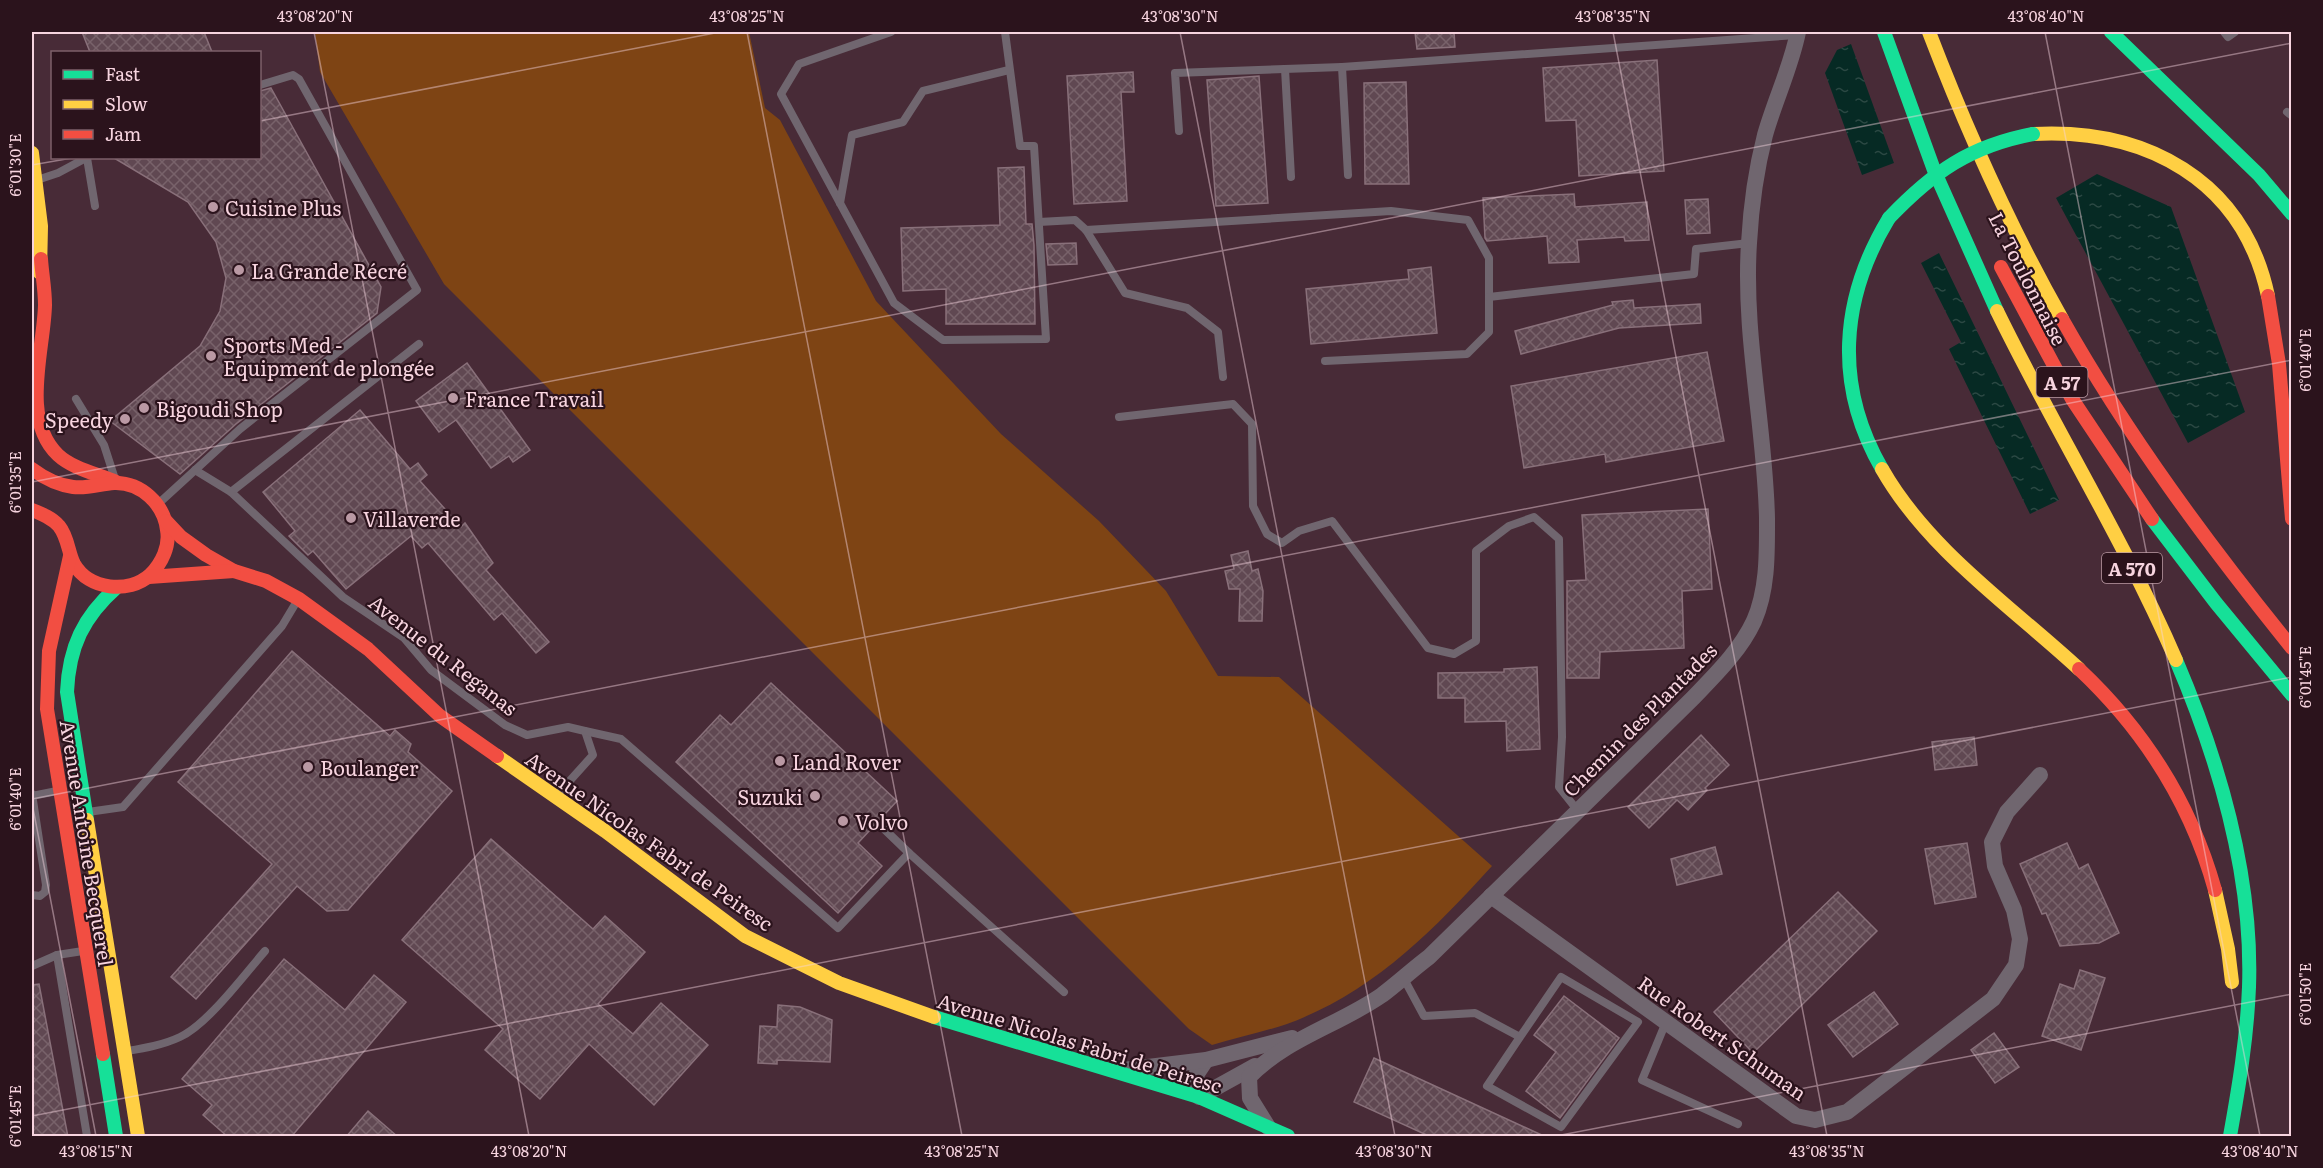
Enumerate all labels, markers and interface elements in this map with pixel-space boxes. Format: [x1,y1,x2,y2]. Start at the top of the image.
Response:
text: 43°08'20"N [277,4,353,27]
text: 43°08'25"N [709,4,785,27]
text: 43°08'30"N [1142,4,1218,27]
text: 43°08'35"N [1575,4,1651,27]
text: 43°08'40"N [2007,4,2085,27]
legend [51,51,261,159]
text: Fast [105,60,141,87]
text: Slow [105,90,148,117]
text: Jam [105,120,141,147]
text: 6°01'30"E [3,134,26,197]
place label: Cuisine Plus [225,192,341,222]
marker: Cuisine Plus [206,200,220,214]
street label: La Toulonnaise [1982,206,2076,350]
place label: La Grande Récré [251,255,407,285]
marker: La Grande Récré [232,263,246,277]
text: 6°01'40"E [2293,328,2316,392]
place label: Sports Med - Equipment de plongée [223,329,434,382]
marker: Sports Med - Equipment de plongée [204,349,218,363]
road number: A 57 [2036,367,2088,397]
place label: France Travail [465,383,604,413]
marker: France Travail [446,391,460,405]
place label: Bigoudi Shop [156,393,283,423]
marker: Bigoudi Shop [137,401,151,415]
place label: Speedy [45,404,113,434]
marker: Speedy [118,412,132,426]
text: 6°01'35"E [3,451,26,513]
place label: Villaverde [363,503,461,533]
marker: Villaverde [344,511,358,525]
road number: A 570 [2102,553,2162,583]
street label: Avenue du Reganas [363,586,525,722]
street label: Chemin des Plantades [1555,635,1723,803]
text: 6°01'45"E [2293,646,2316,708]
street label: Avenue Antoine Becquerel [54,718,122,969]
street label: Avenue Nicolas Fabri de Peiresc [520,743,780,937]
place label: Land Rover [792,746,902,776]
place label: Boulanger [320,752,419,782]
marker: Land Rover [773,754,787,768]
marker: Boulanger [301,760,315,774]
text: 6°01'40"E [3,767,26,831]
place label: Suzuki [737,781,803,811]
marker: Suzuki [808,789,822,803]
place label: Volvo [855,806,908,836]
marker: Volvo [836,814,850,828]
text: 6°01'50"E [2293,963,2316,1025]
street label: Rue Robert Schuman [1632,967,1814,1107]
street label: Avenue Nicolas Fabri de Peiresc [934,984,1226,1100]
text: 6°01'45"E [3,1085,26,1147]
text: 43°08'15"N [59,1139,133,1162]
text: 43°08'20"N [491,1139,567,1162]
text: 43°08'25"N [924,1139,1000,1162]
text: 43°08'30"N [1356,1139,1432,1162]
text: 43°08'35"N [1789,1139,1865,1162]
text: 43°08'40"N [2221,1139,2299,1162]

